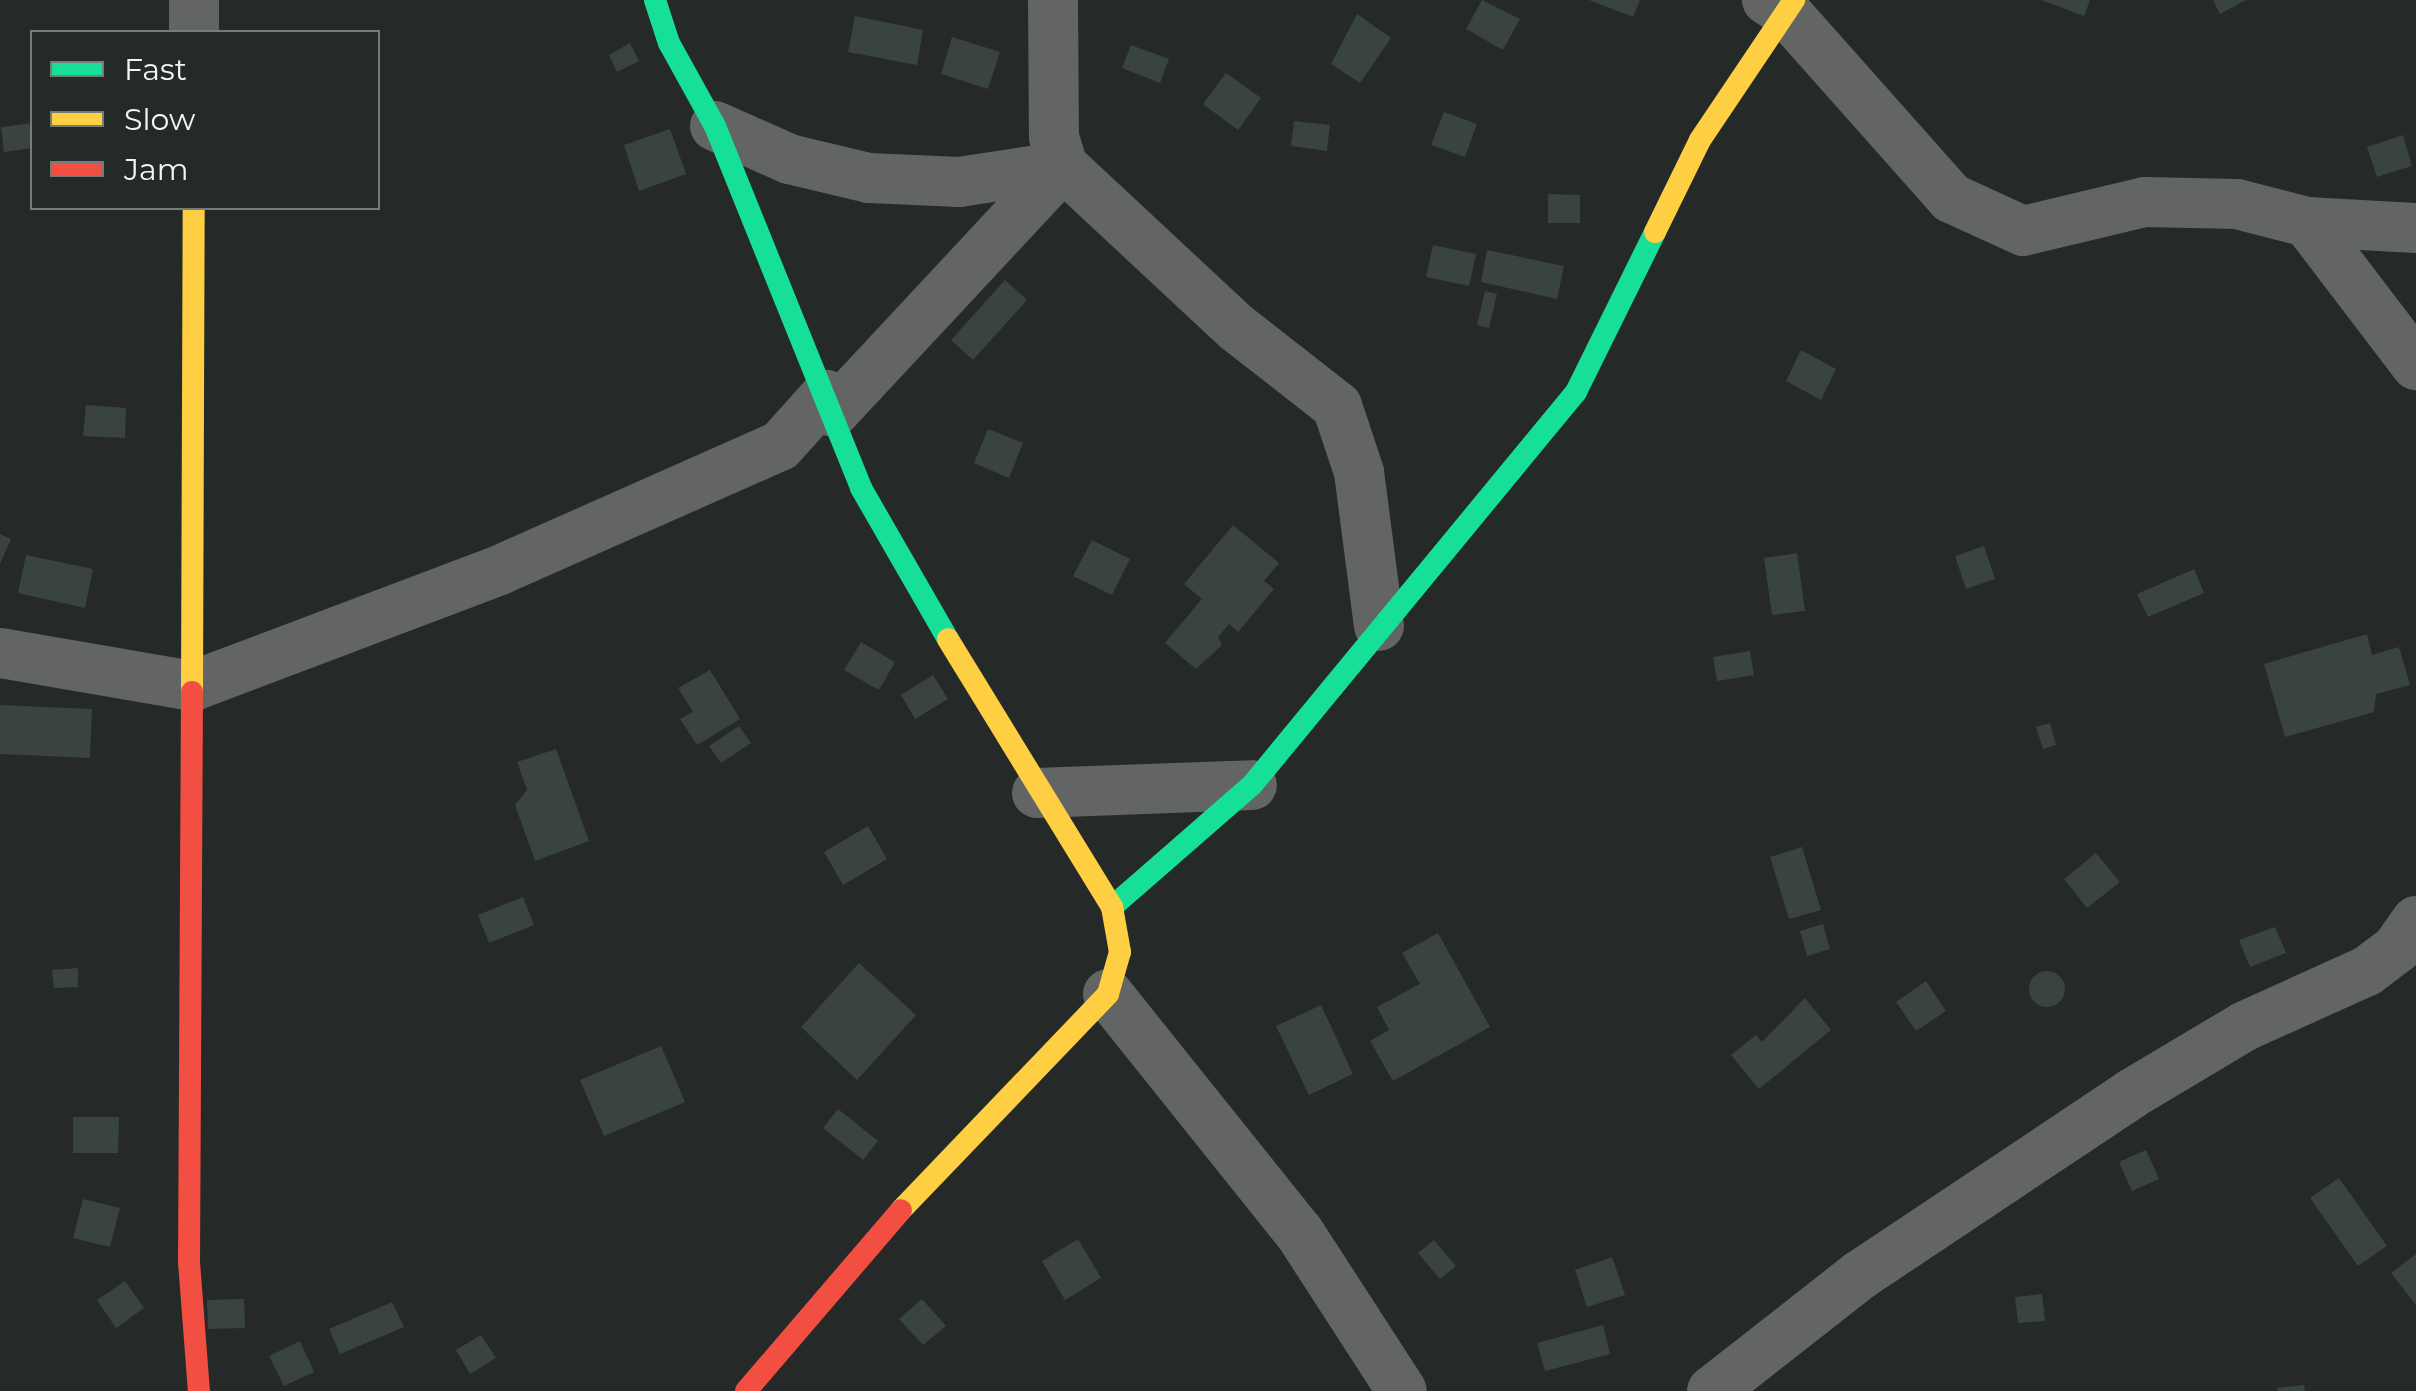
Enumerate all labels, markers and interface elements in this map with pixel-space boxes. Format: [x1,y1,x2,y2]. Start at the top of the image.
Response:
legend [30,30,380,210]
text: Fast [124,51,187,88]
text: Slow [124,101,195,138]
text: Jam [124,151,189,188]

